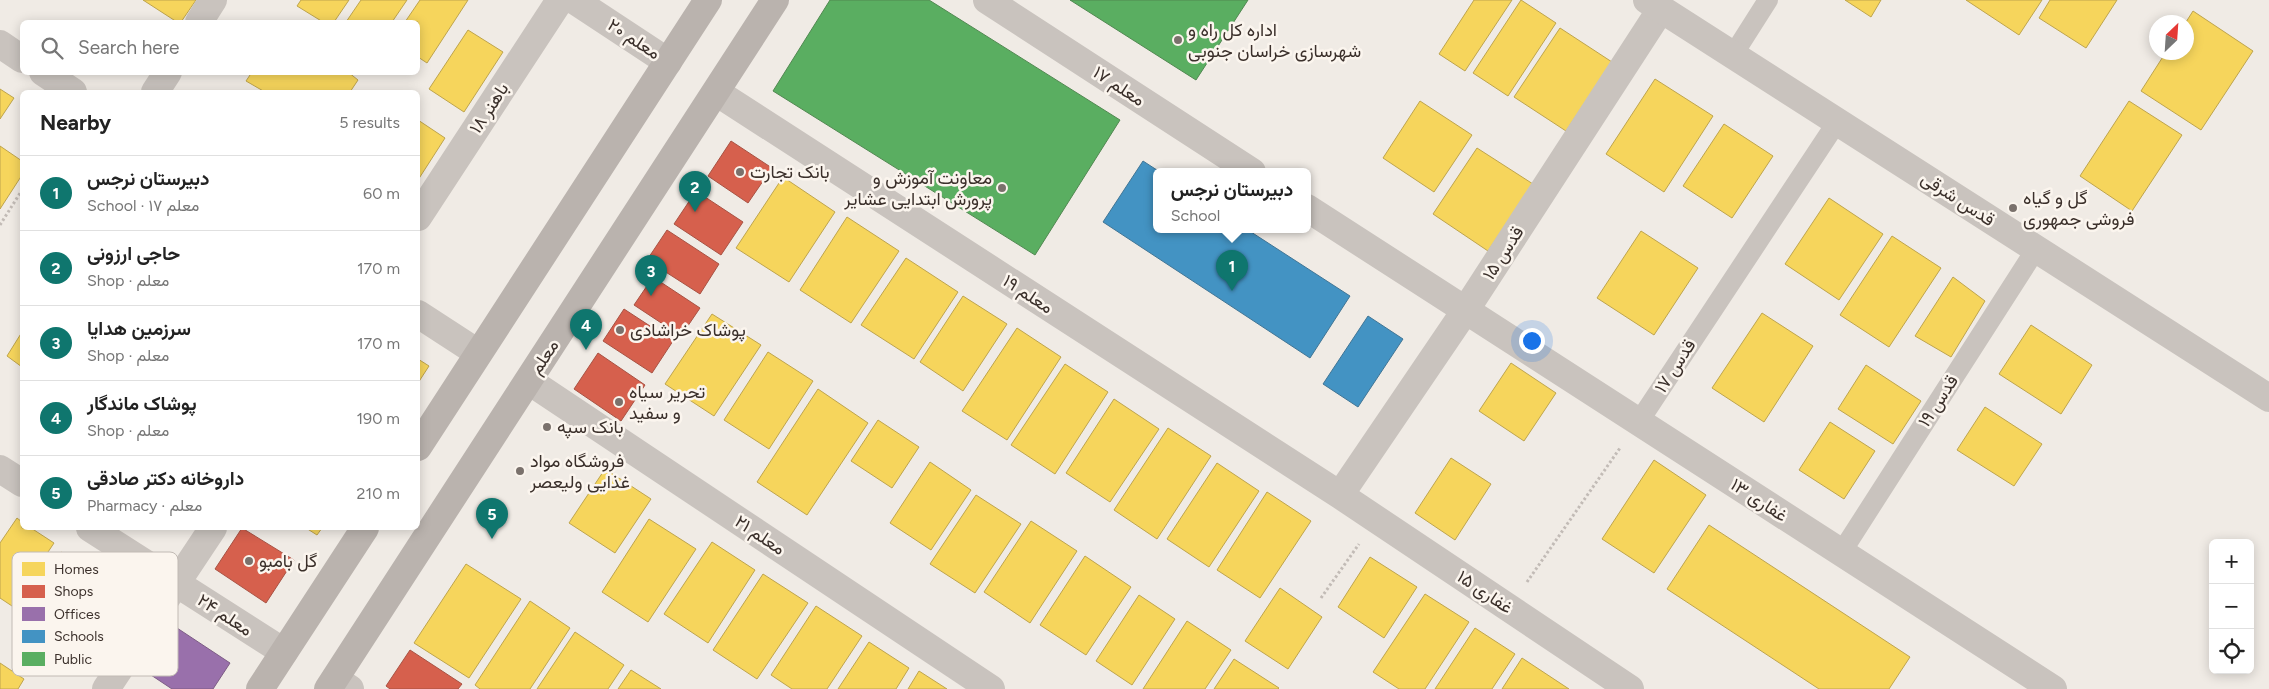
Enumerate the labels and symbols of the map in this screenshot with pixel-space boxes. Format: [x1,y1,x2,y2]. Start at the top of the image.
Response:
street label: معلم ۲۰ [603,14,665,65]
north arrow [2149,15,2194,60]
place label: اداره کل راه و شهرسازی خراسان جنوبی [1188,19,1361,62]
marker: اداره کل راه و شهرسازی خراسان جنوبی [1172,34,1184,46]
street label: معلم ۱۷ [1088,61,1149,112]
street label: باهنر ۱۸ [465,79,513,137]
place label: بانک تجارت [750,161,830,183]
marker: بانک تجارت [734,166,746,178]
place label: معاونت آموزش و پرورش ابتدایی عشایر [843,167,992,211]
street label: قدس شرقی [1917,167,1999,231]
pin: 2 [679,171,711,212]
marker: معاونت آموزش و پرورش ابتدایی عشایر [996,182,1008,194]
place label: گل و گیاه فروشی جمهوری [2023,187,2134,230]
marker: گل و گیاه فروشی جمهوری [2007,202,2019,214]
street label: قدس ۱۵ [1478,222,1528,284]
pin: 1 [1216,250,1248,291]
pin: 3 [635,255,667,296]
street label: معلم ۱۹ [998,270,1057,319]
pin: 4 [570,309,602,350]
place label: پوشاک خراشادی [630,319,746,342]
marker: پوشاک خراشادی [614,324,626,336]
your location [1519,328,1545,354]
street label: معلم [525,335,564,379]
street label: قدس ۱۷ [1650,335,1700,397]
street label: قدس ۱۹ [1913,371,1963,431]
place label: تحریر سیاه و سفید [629,381,705,424]
marker: تحریر سیاه و سفید [613,396,625,408]
place label: بانک سپه [557,416,624,439]
marker: بانک سپه [541,421,553,433]
place label: فروشگاه مواد غذایی ولیعصر [529,450,630,493]
marker: فروشگاه مواد غذایی ولیعصر [514,465,526,477]
street label: غفاری ۱۳ [1726,473,1792,527]
pin: 5 [476,498,508,539]
street label: معلم ۲۱ [730,510,789,561]
place label: گل بامبو [259,550,317,572]
legend [12,552,178,676]
marker: گل بامبو [243,555,255,567]
text: Homes [54,561,99,578]
street label: غفاری ۱۵ [1453,565,1517,619]
text: Shops [54,583,93,600]
street label: معلم ۲۴ [193,589,257,642]
text: Offices [54,606,100,623]
text: Schools [54,628,104,645]
text: Public [54,651,92,668]

